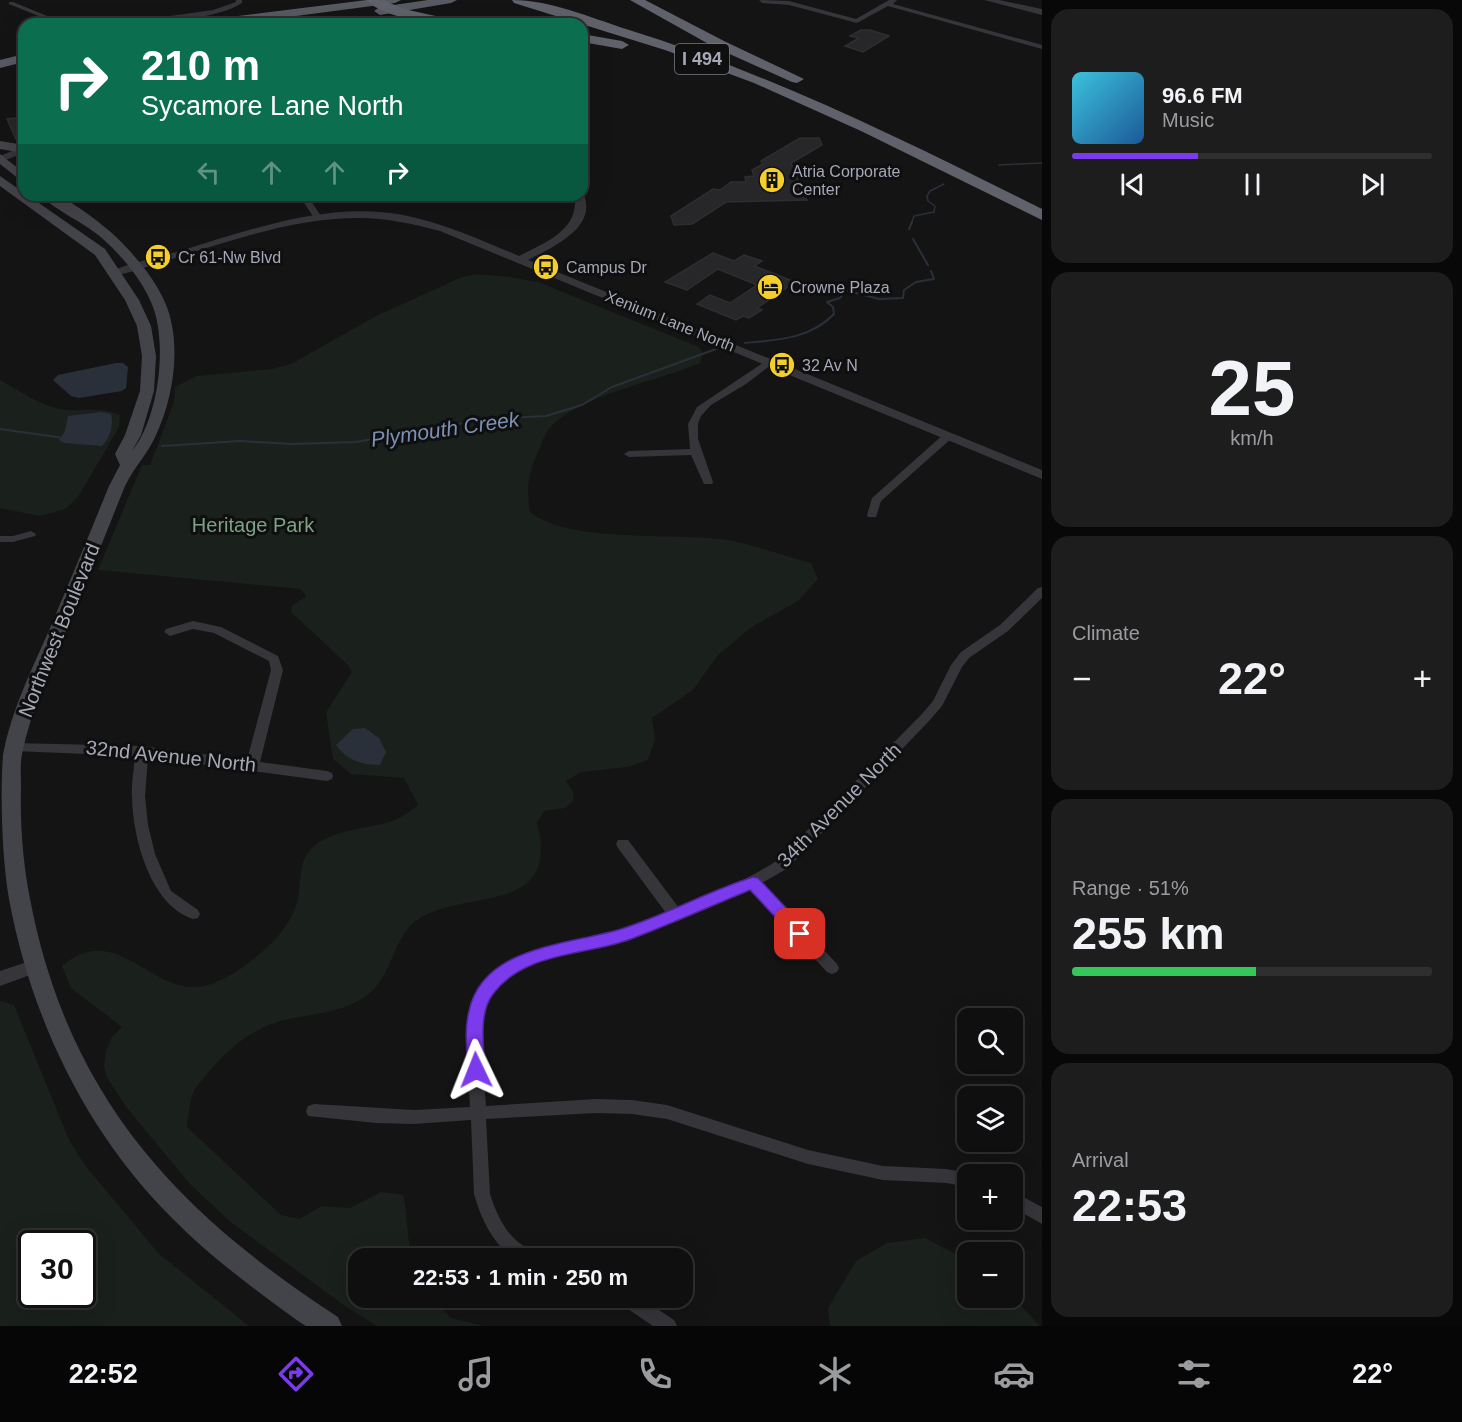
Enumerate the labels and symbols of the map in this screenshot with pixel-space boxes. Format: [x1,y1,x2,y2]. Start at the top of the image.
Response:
road number: I 494 [675,44,729,74]
place label: Atria Corporate Center [792,163,901,198]
building icon: Atria Corporate Center [757,165,787,195]
bus stop icon: Cr 61-Nw Blvd [143,242,173,272]
place label: Cr 61-Nw Blvd [178,249,281,266]
bus stop icon: Campus Dr [531,252,561,282]
place label: Campus Dr [566,259,648,276]
hotel icon: Crowne Plaza [755,272,785,302]
place label: Crowne Plaza [790,279,890,296]
street label: Xenium Lane North [603,287,737,355]
bus stop icon: 32 Av N [767,350,797,380]
place label: 32 Av N [802,357,858,374]
water label: Plymouth Creek [369,407,522,451]
park label: Heritage Park [192,514,315,536]
street label: Northwest Boulevard [14,540,104,720]
street label: 32nd Avenue North [85,736,257,776]
street label: 34th Avenue North [773,739,905,871]
pin [774,908,825,959]
position arrow [444,1038,508,1102]
speed limit sign: 30 [18,1230,96,1308]

